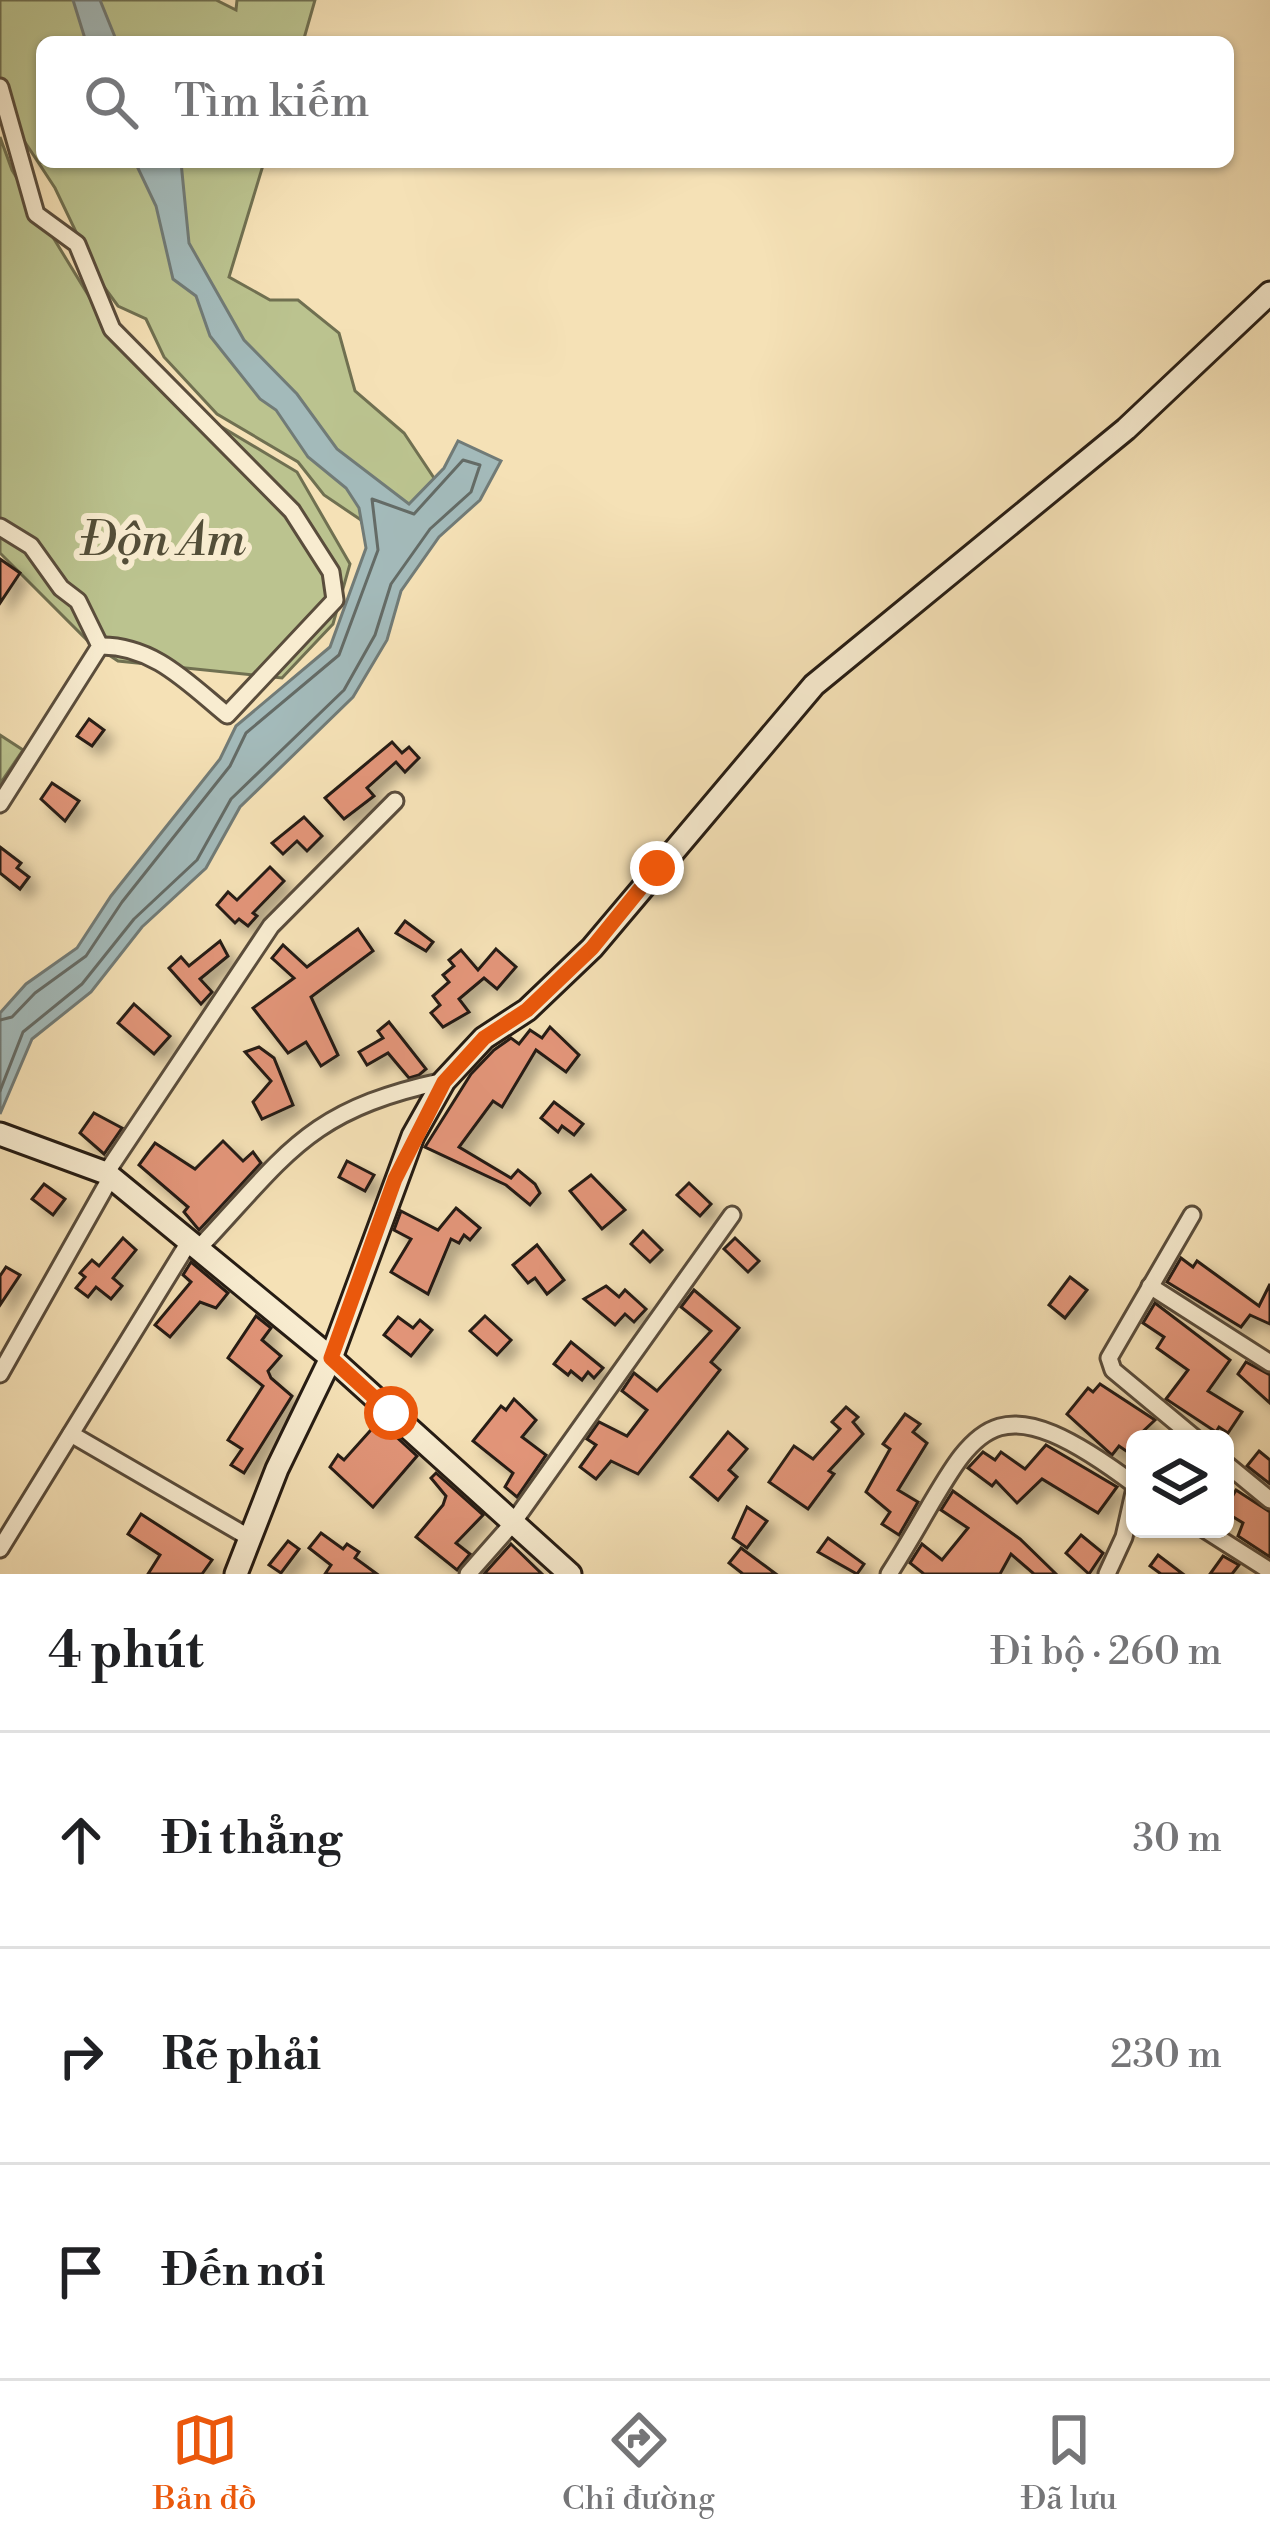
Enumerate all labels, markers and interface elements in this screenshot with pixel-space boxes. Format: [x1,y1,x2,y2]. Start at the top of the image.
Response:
search box [36,36,1234,168]
icon: search [78,69,144,135]
text: Tìm kiếm [174,74,369,131]
park label: Độn Am [79,511,247,571]
route end [630,841,684,895]
route start [364,1386,418,1440]
map controls [1126,1430,1234,1538]
button: layers [1126,1430,1234,1538]
text: 4 phút [48,1620,204,1684]
text: Đi bộ · 260 m [990,1628,1222,1677]
icon: ahead [48,1807,114,1873]
text: Đi thẳng [162,1811,342,1868]
text: 30 m [1132,1815,1222,1864]
icon: right [48,2023,114,2089]
text: Rẽ phải [162,2027,321,2084]
text: 230 m [1110,2031,1222,2080]
icon: arrive [48,2239,114,2305]
text: Đến nơi [162,2243,325,2300]
tab: Bản đồ [153,2407,256,2520]
tab: Chỉ đường [562,2407,715,2520]
tab: Đã lưu [1021,2407,1117,2520]

